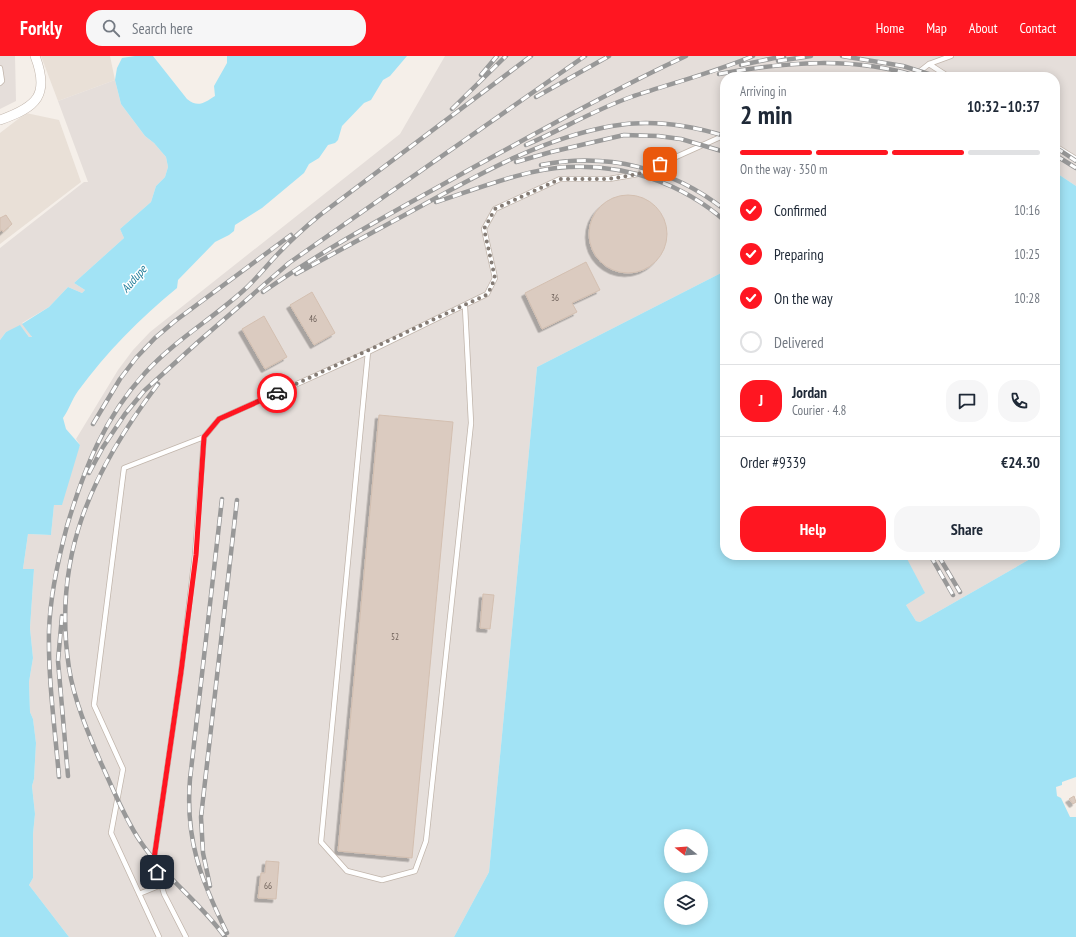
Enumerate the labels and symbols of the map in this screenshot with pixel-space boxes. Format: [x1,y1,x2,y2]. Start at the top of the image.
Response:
pin [643,147,677,181]
water label: Audupe [118,261,150,295]
house number: 36 [551,292,559,303]
house number: 46 [309,313,317,324]
courier [257,373,297,413]
house number: 52 [391,631,399,642]
north arrow [664,829,708,873]
pin [140,855,174,889]
house number: 66 [264,880,272,891]

